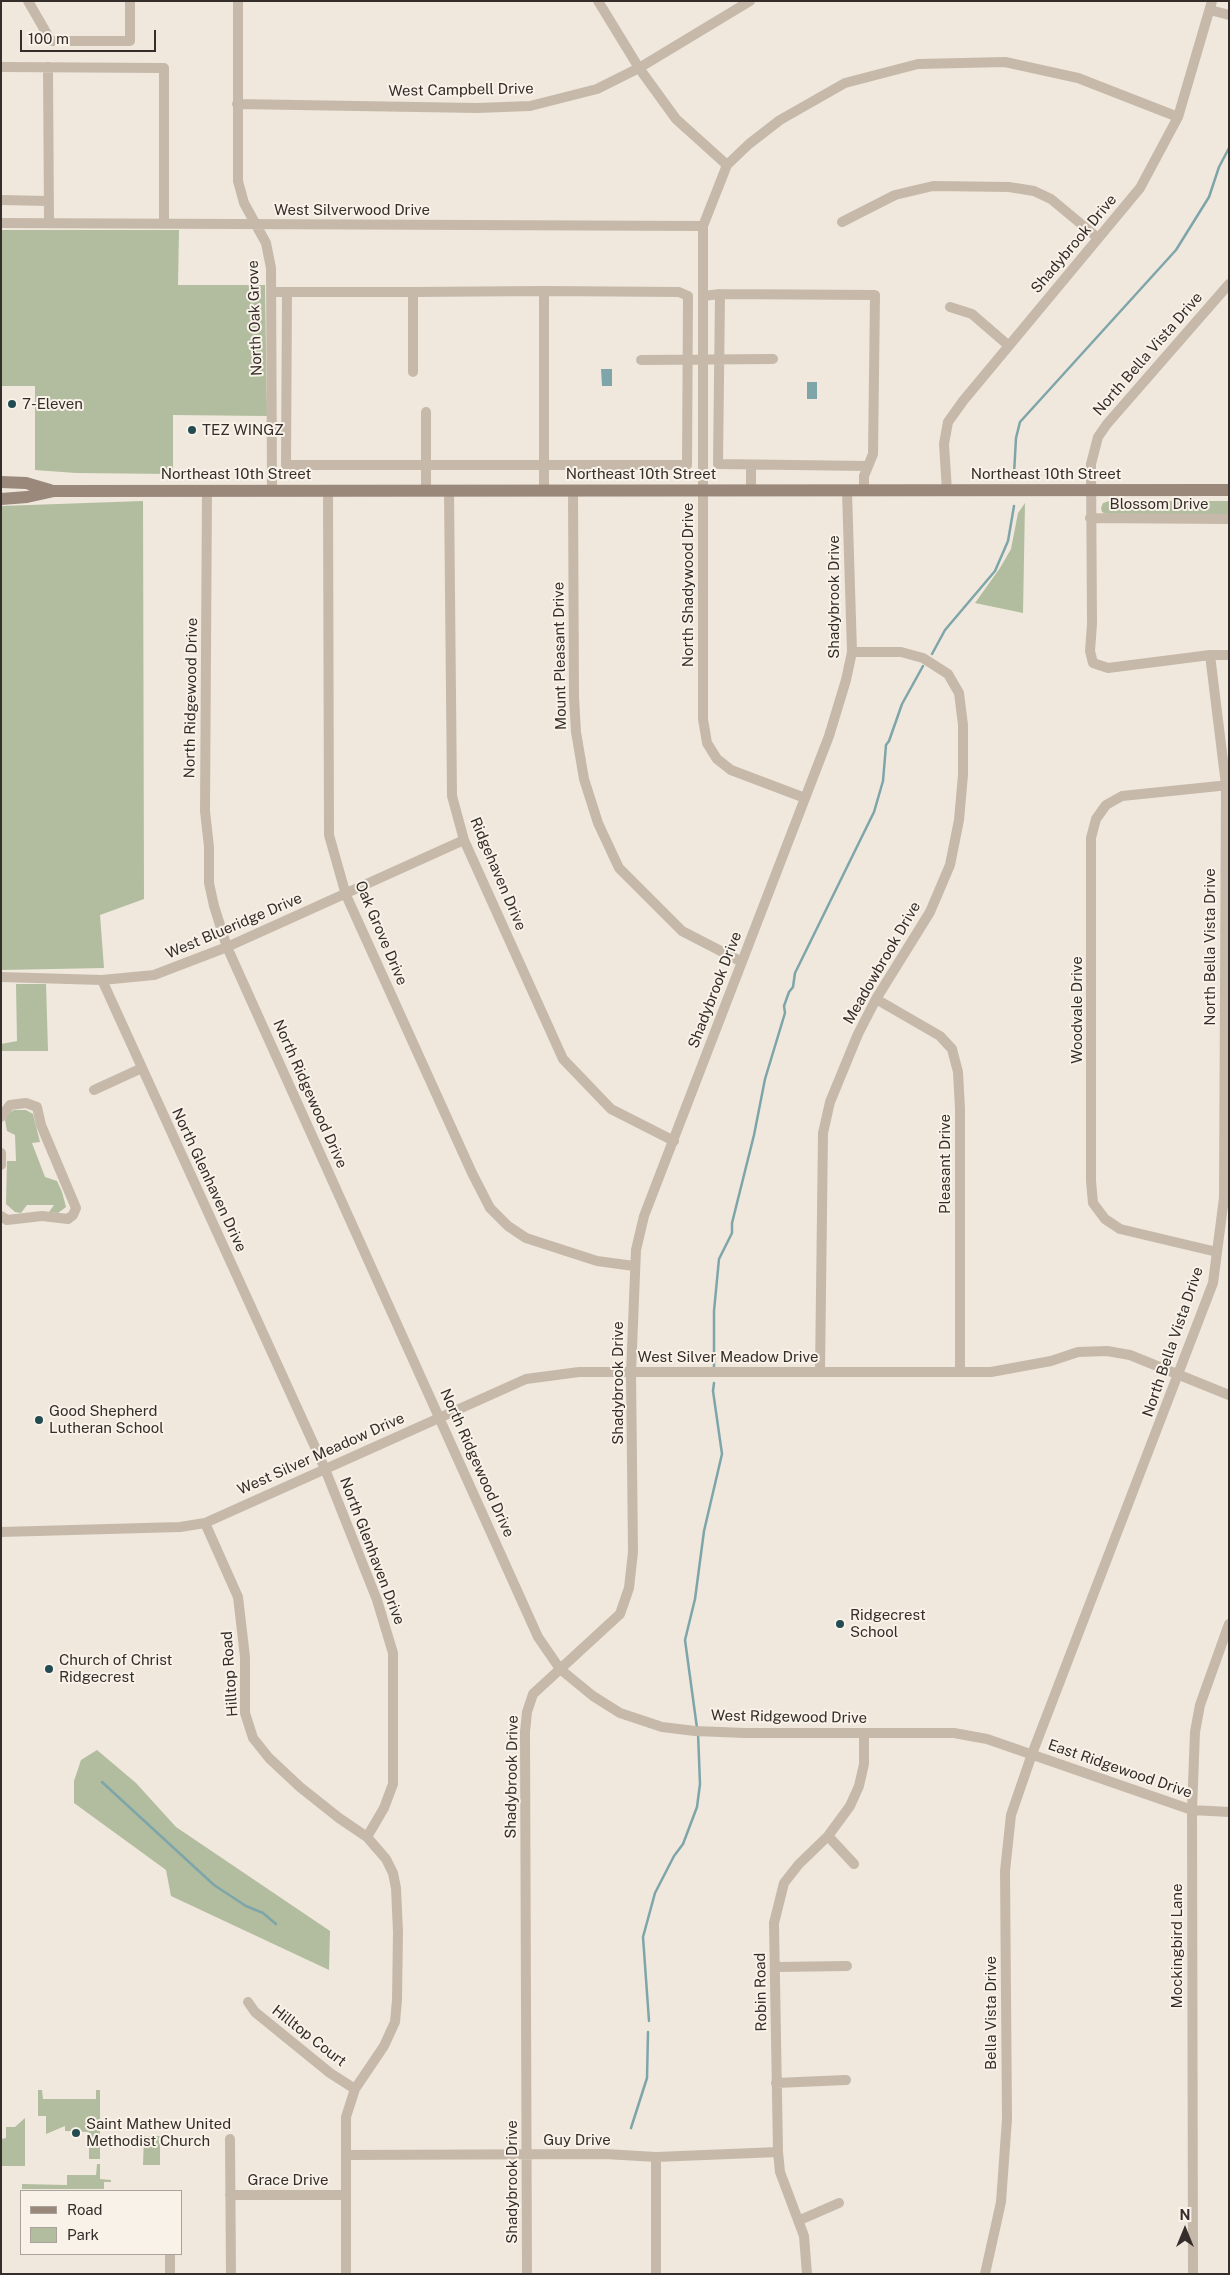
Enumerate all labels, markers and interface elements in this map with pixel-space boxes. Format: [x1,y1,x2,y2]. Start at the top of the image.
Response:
scale bar [22,20,159,52]
text: 100 m [28,30,69,47]
street label: West Campbell Drive [388,80,534,100]
street label: Shadybrook Drive [1027,191,1121,297]
street label: West Silverwood Drive [274,201,430,219]
street label: North Oak Grove [244,260,266,376]
street label: North Bella Vista Drive [1089,289,1207,419]
place label: 7-Eleven [22,395,83,413]
marker: 7-Eleven [6,398,18,410]
place label: TEZ WINGZ [202,421,284,439]
marker: TEZ WINGZ [186,424,198,436]
street label: Northeast 10th Street [161,465,311,483]
street label: Northeast 10th Street [566,465,716,483]
street label: Northeast 10th Street [971,465,1121,483]
street label: Blossom Drive [1110,495,1208,513]
street label: North Shadywood Drive [679,503,697,667]
street label: Shadybrook Drive [825,535,843,659]
street label: Mount Pleasant Drive [550,582,570,730]
street label: North Ridgewood Drive [181,618,201,778]
street label: Ridgehaven Drive [466,815,530,933]
street label: North Bella Vista Drive [1201,868,1219,1026]
street label: Oak Grove Drive [351,878,411,988]
street label: West Blueridge Drive [163,889,305,963]
street label: Meadowbrook Drive [840,899,924,1027]
street label: Shadybrook Drive [684,929,746,1051]
street label: Woodvale Drive [1068,956,1086,1064]
street label: North Ridgewood Drive [269,1017,351,1171]
street label: North Glenhaven Drive [168,1105,250,1255]
street label: Pleasant Drive [936,1114,954,1214]
street label: North Bella Vista Drive [1139,1265,1207,1419]
street label: Shadybrook Drive [609,1321,627,1445]
street label: West Silver Meadow Drive [638,1348,818,1366]
street label: North Ridgewood Drive [436,1386,518,1540]
place label: Good Shepherd Lutheran School [49,1402,164,1437]
street label: West Silver Meadow Drive [235,1409,407,1499]
marker: Good Shepherd Lutheran School [33,1414,45,1426]
street label: North Glenhaven Drive [336,1475,408,1627]
place label: Ridgecrest School [850,1606,926,1641]
marker: Ridgecrest School [834,1618,846,1630]
street label: Hilltop Road [218,1631,242,1717]
place label: Church of Christ Ridgecrest [59,1651,172,1686]
marker: Church of Christ Ridgecrest [43,1663,55,1675]
street label: West Ridgewood Drive [711,1707,867,1727]
street label: Shadybrook Drive [502,1715,522,1839]
street label: East Ridgewood Drive [1045,1736,1195,1802]
street label: Mockingbird Lane [1168,1884,1186,2008]
street label: Robin Road [751,1952,771,2032]
street label: Bella Vista Drive [982,1956,1000,2070]
street label: Hilltop Court [268,2001,350,2071]
place label: Saint Mathew United Methodist Church [86,2115,231,2150]
street label: Shadybrook Drive [503,2120,521,2244]
marker: Saint Mathew United Methodist Church [70,2127,82,2139]
street label: Guy Drive [543,2131,611,2149]
street label: Grace Drive [247,2171,329,2189]
legend [20,2190,182,2255]
text: Road [67,2201,103,2218]
north arrow [1160,2205,1210,2255]
text: N [1180,2207,1190,2223]
text: Park [67,2226,99,2243]

